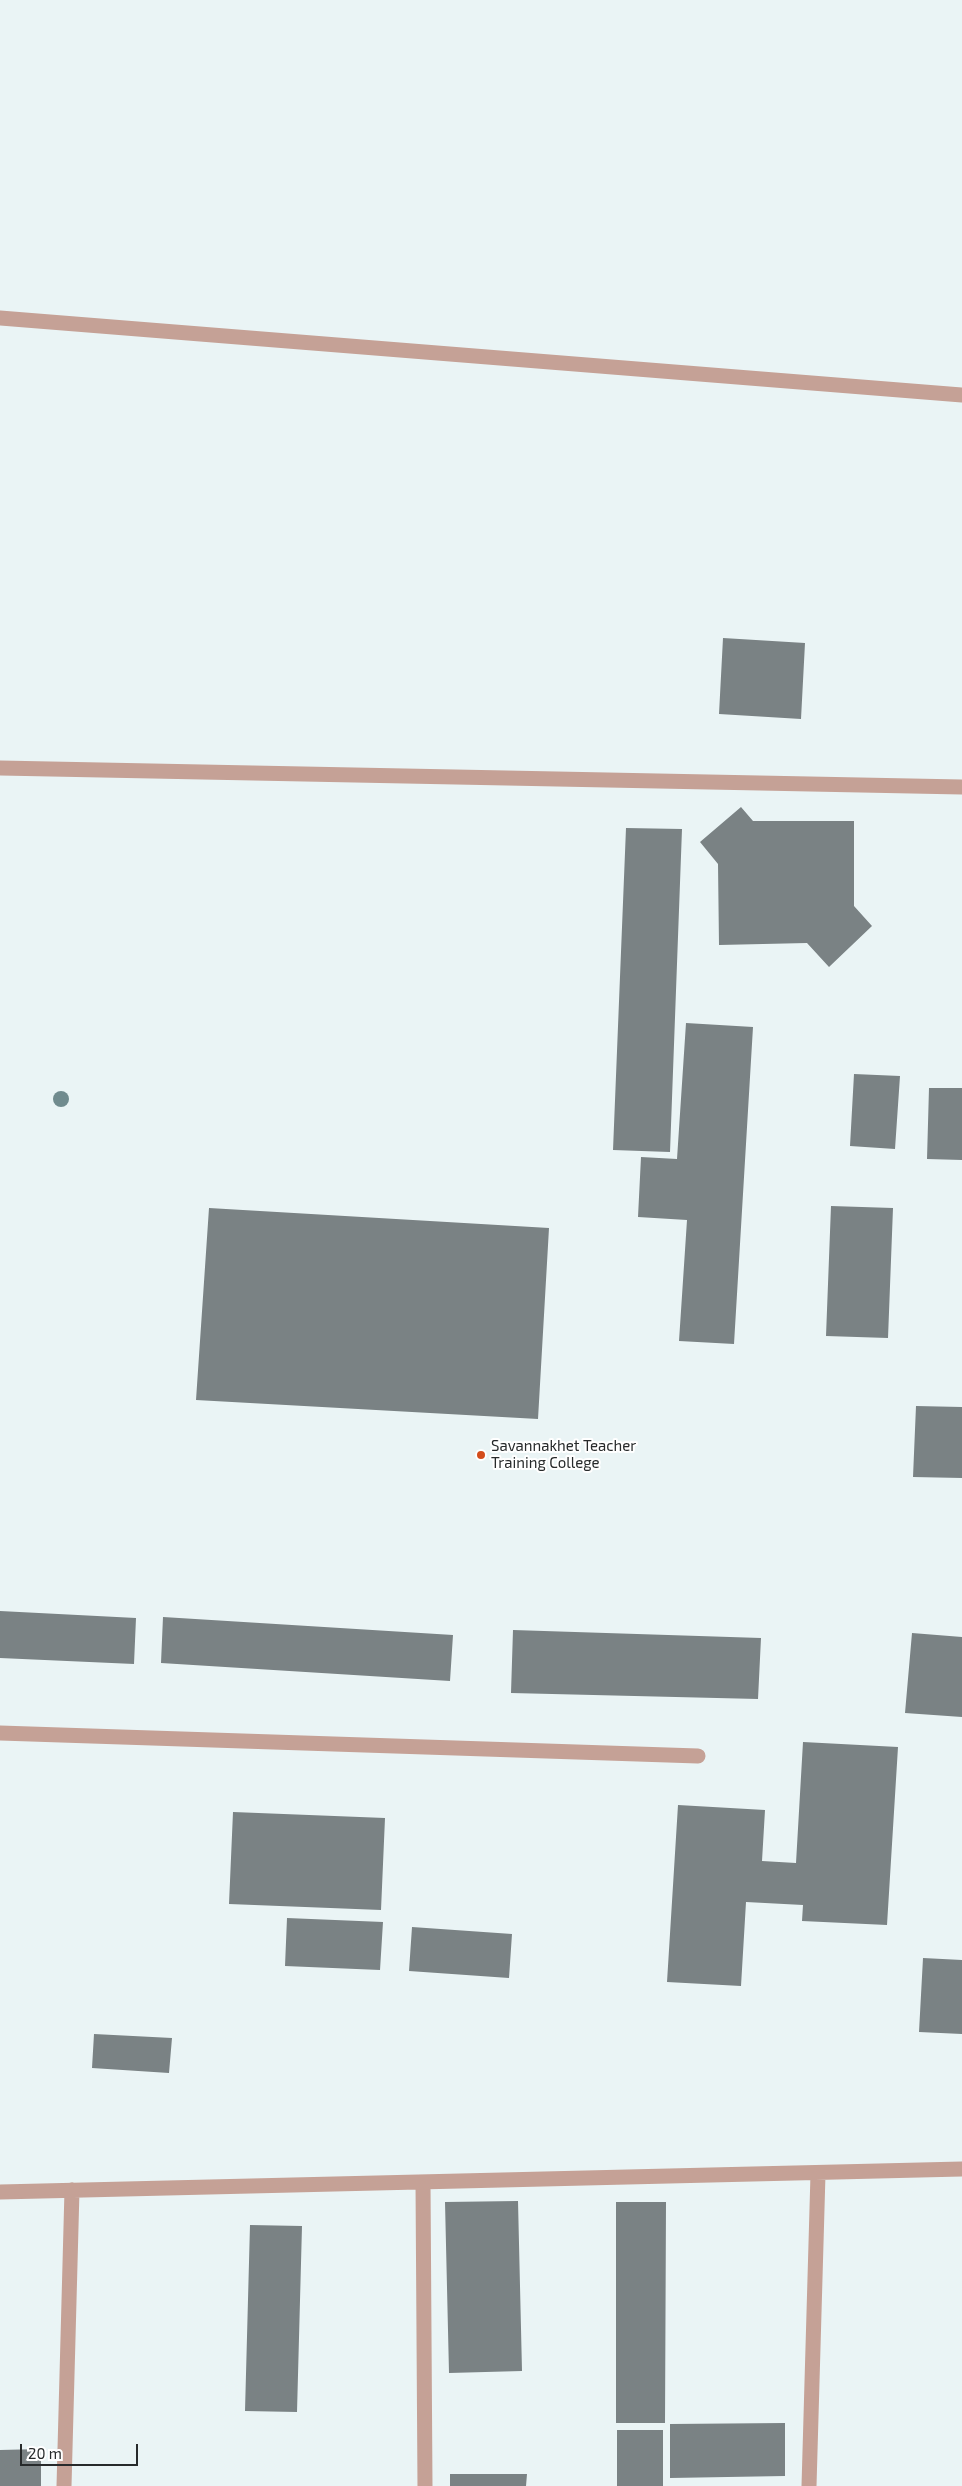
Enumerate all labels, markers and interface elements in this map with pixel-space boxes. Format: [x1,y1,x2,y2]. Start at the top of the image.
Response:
place label: Savannakhet Teacher Training College [491,1437,636,1472]
marker: Savannakhet Teacher Training College [475,1449,487,1461]
scale bar [22,2434,140,2466]
text: 20 m [28,2444,62,2462]

